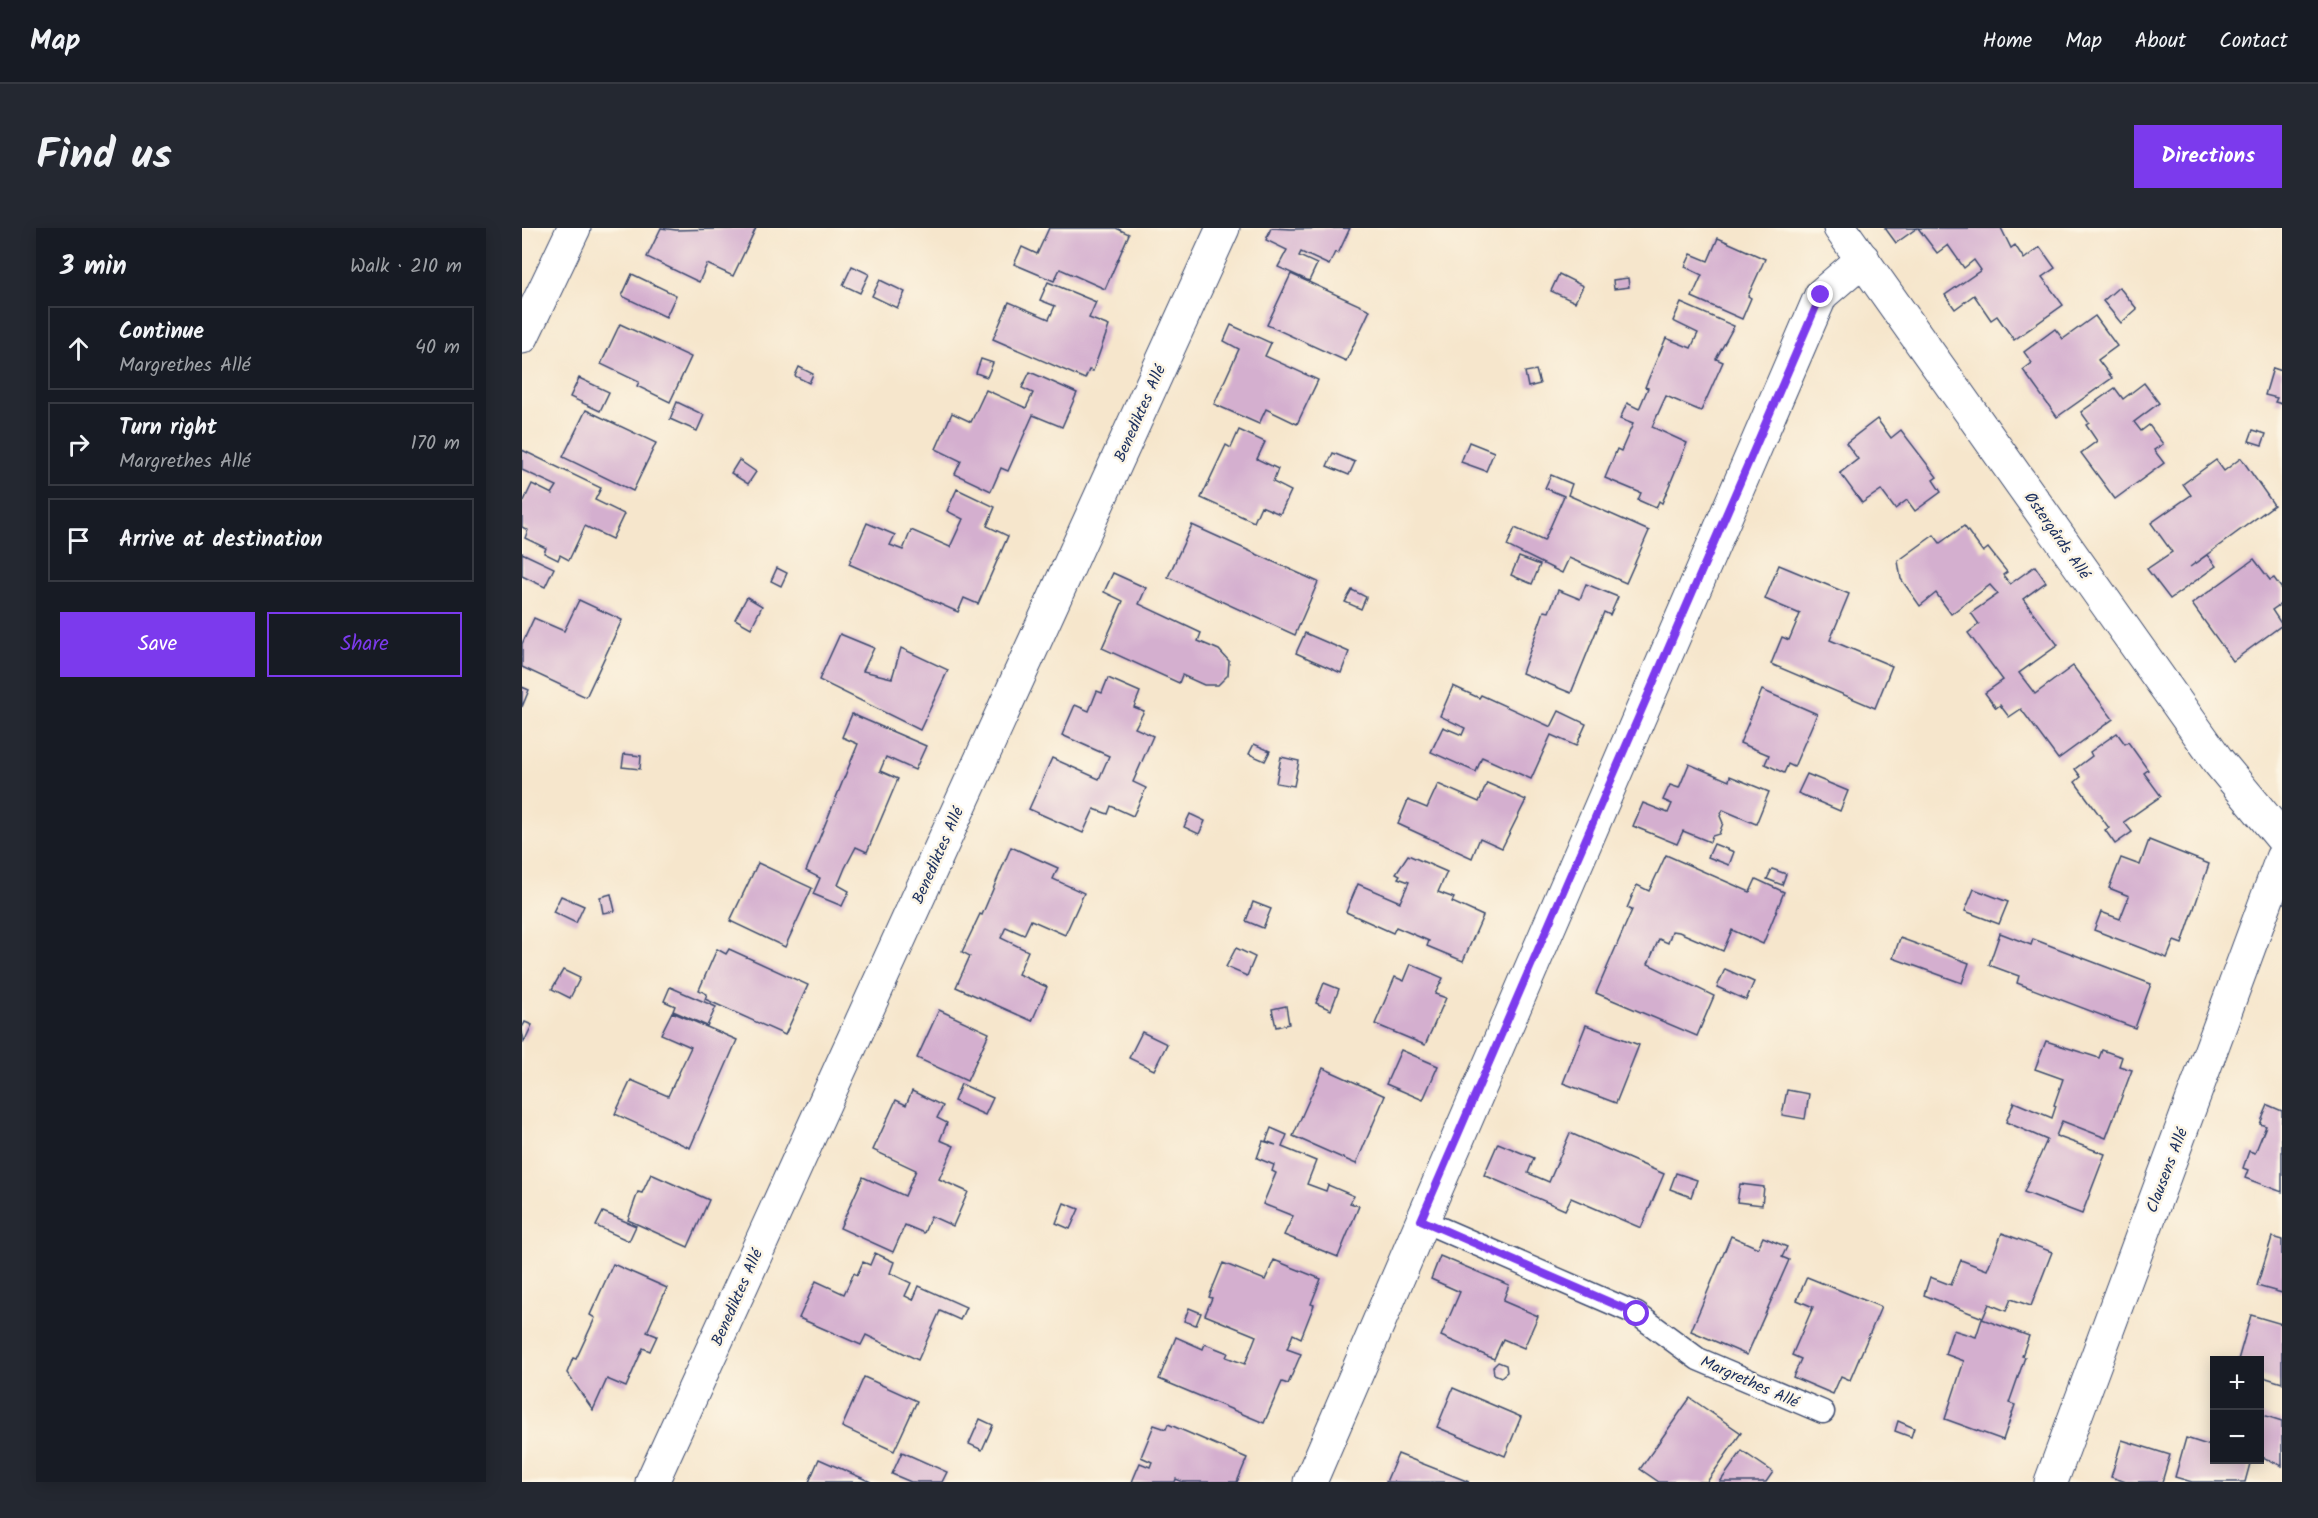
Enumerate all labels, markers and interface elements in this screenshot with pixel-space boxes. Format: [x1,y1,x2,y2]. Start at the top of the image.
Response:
text: Map [30,19,81,64]
text: Home [1983,25,2032,58]
text: Map [2065,25,2102,58]
text: About [2135,25,2186,58]
text: Contact [2219,25,2288,58]
text: Find us [36,123,172,190]
button: Directions [2134,125,2282,188]
text: 3 min [60,246,127,288]
text: Walk · 210 m [350,251,462,283]
route end [1807,281,1833,307]
text: Continue [119,315,204,350]
icon: ahead [62,332,95,365]
text: 40 m [415,332,460,364]
text: Margrethes Allé [119,350,251,382]
street label: Benediktes Allé [1108,360,1173,466]
text: Turn right [119,411,217,446]
icon: right [62,428,95,461]
text: 170 m [411,428,460,460]
text: Margrethes Allé [119,446,251,478]
street label: Østergårds Allé [2017,487,2097,585]
text: Arrive at destination [119,523,322,558]
icon: arrive [62,524,95,557]
button: Save [60,612,255,677]
button: Share [267,612,462,677]
street label: Benediktes Allé [906,802,971,908]
street label: Clausens Allé [2140,1124,2195,1217]
street label: Benediktes Allé [705,1244,770,1350]
route start [1623,1300,1649,1326]
street label: Margrethes Allé [1696,1350,1803,1416]
map controls [2210,1356,2264,1464]
button: + [2210,1356,2264,1410]
button: − [2210,1410,2264,1464]

